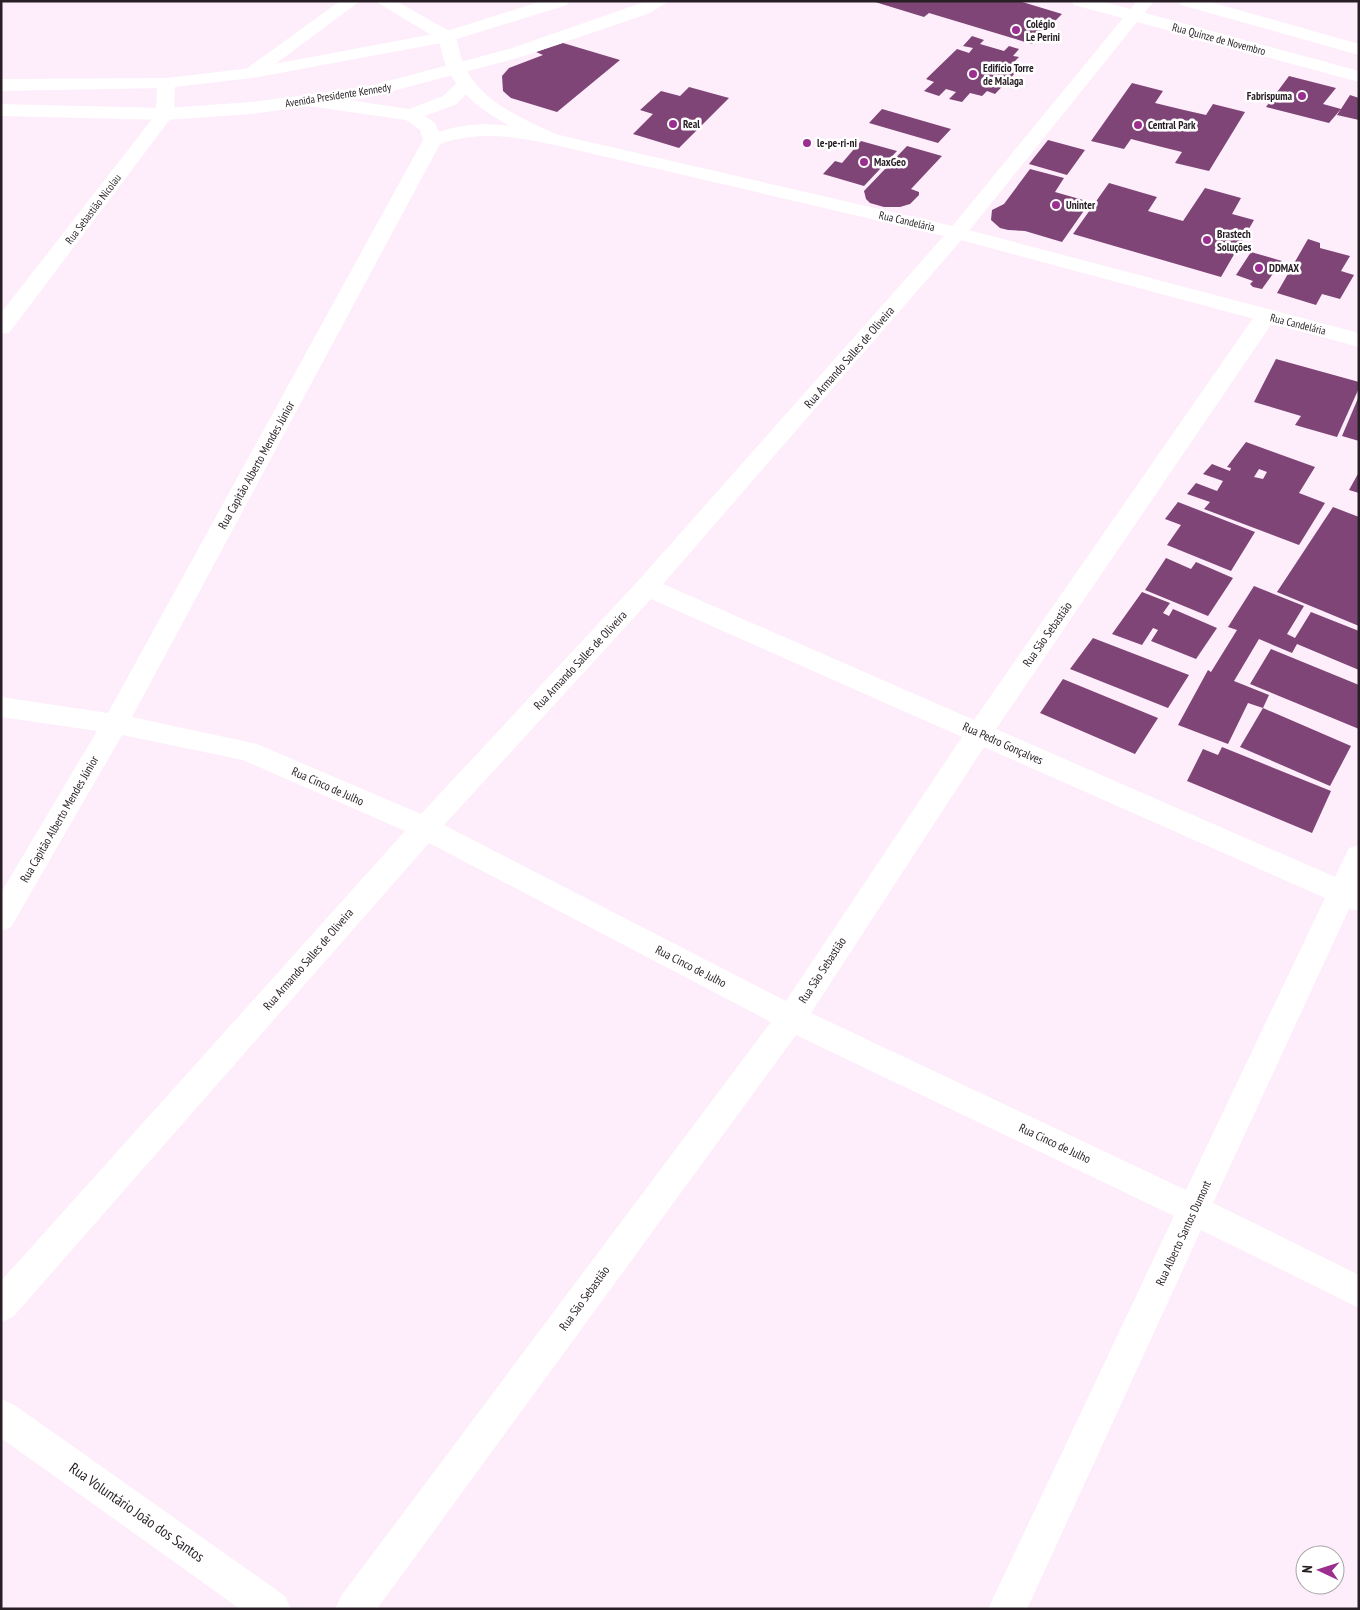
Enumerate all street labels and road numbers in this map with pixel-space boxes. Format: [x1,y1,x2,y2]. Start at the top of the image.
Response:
street label: Rua Quinze de Novembro [1171,20,1268,58]
street label: Avenida Presidente Kennedy [284,80,393,110]
street label: Rua Sebastião Nicolau [62,171,124,247]
street label: Rua Candelária [878,208,936,234]
street label: Rua Armando Salles de Oliveira [801,303,897,411]
street label: Rua Candelária [1269,310,1327,338]
street label: Rua Capitão Alberto Mendes Júnior [215,398,298,532]
street label: Rua São Sebastião [1019,599,1075,669]
street label: Rua Armando Salles de Oliveira [530,607,630,713]
street label: Rua Pedro Gonçalves [960,719,1046,767]
street label: Rua Capitão Alberto Mendes Júnior [17,752,102,885]
street label: Rua Cinco de Julho [290,763,366,809]
street label: Rua Armando Salles de Oliveira [260,905,356,1013]
street label: Rua São Sebastião [795,934,849,1006]
street label: Rua Cinco de Julho [653,942,729,990]
street label: Rua Cinco de Julho [1017,1120,1093,1166]
street label: Rua Alberto Santos Dumont [1152,1177,1214,1288]
street label: Rua São Sebastião [556,1263,612,1333]
street label: Rua Voluntário João dos Santos [66,1458,208,1566]

